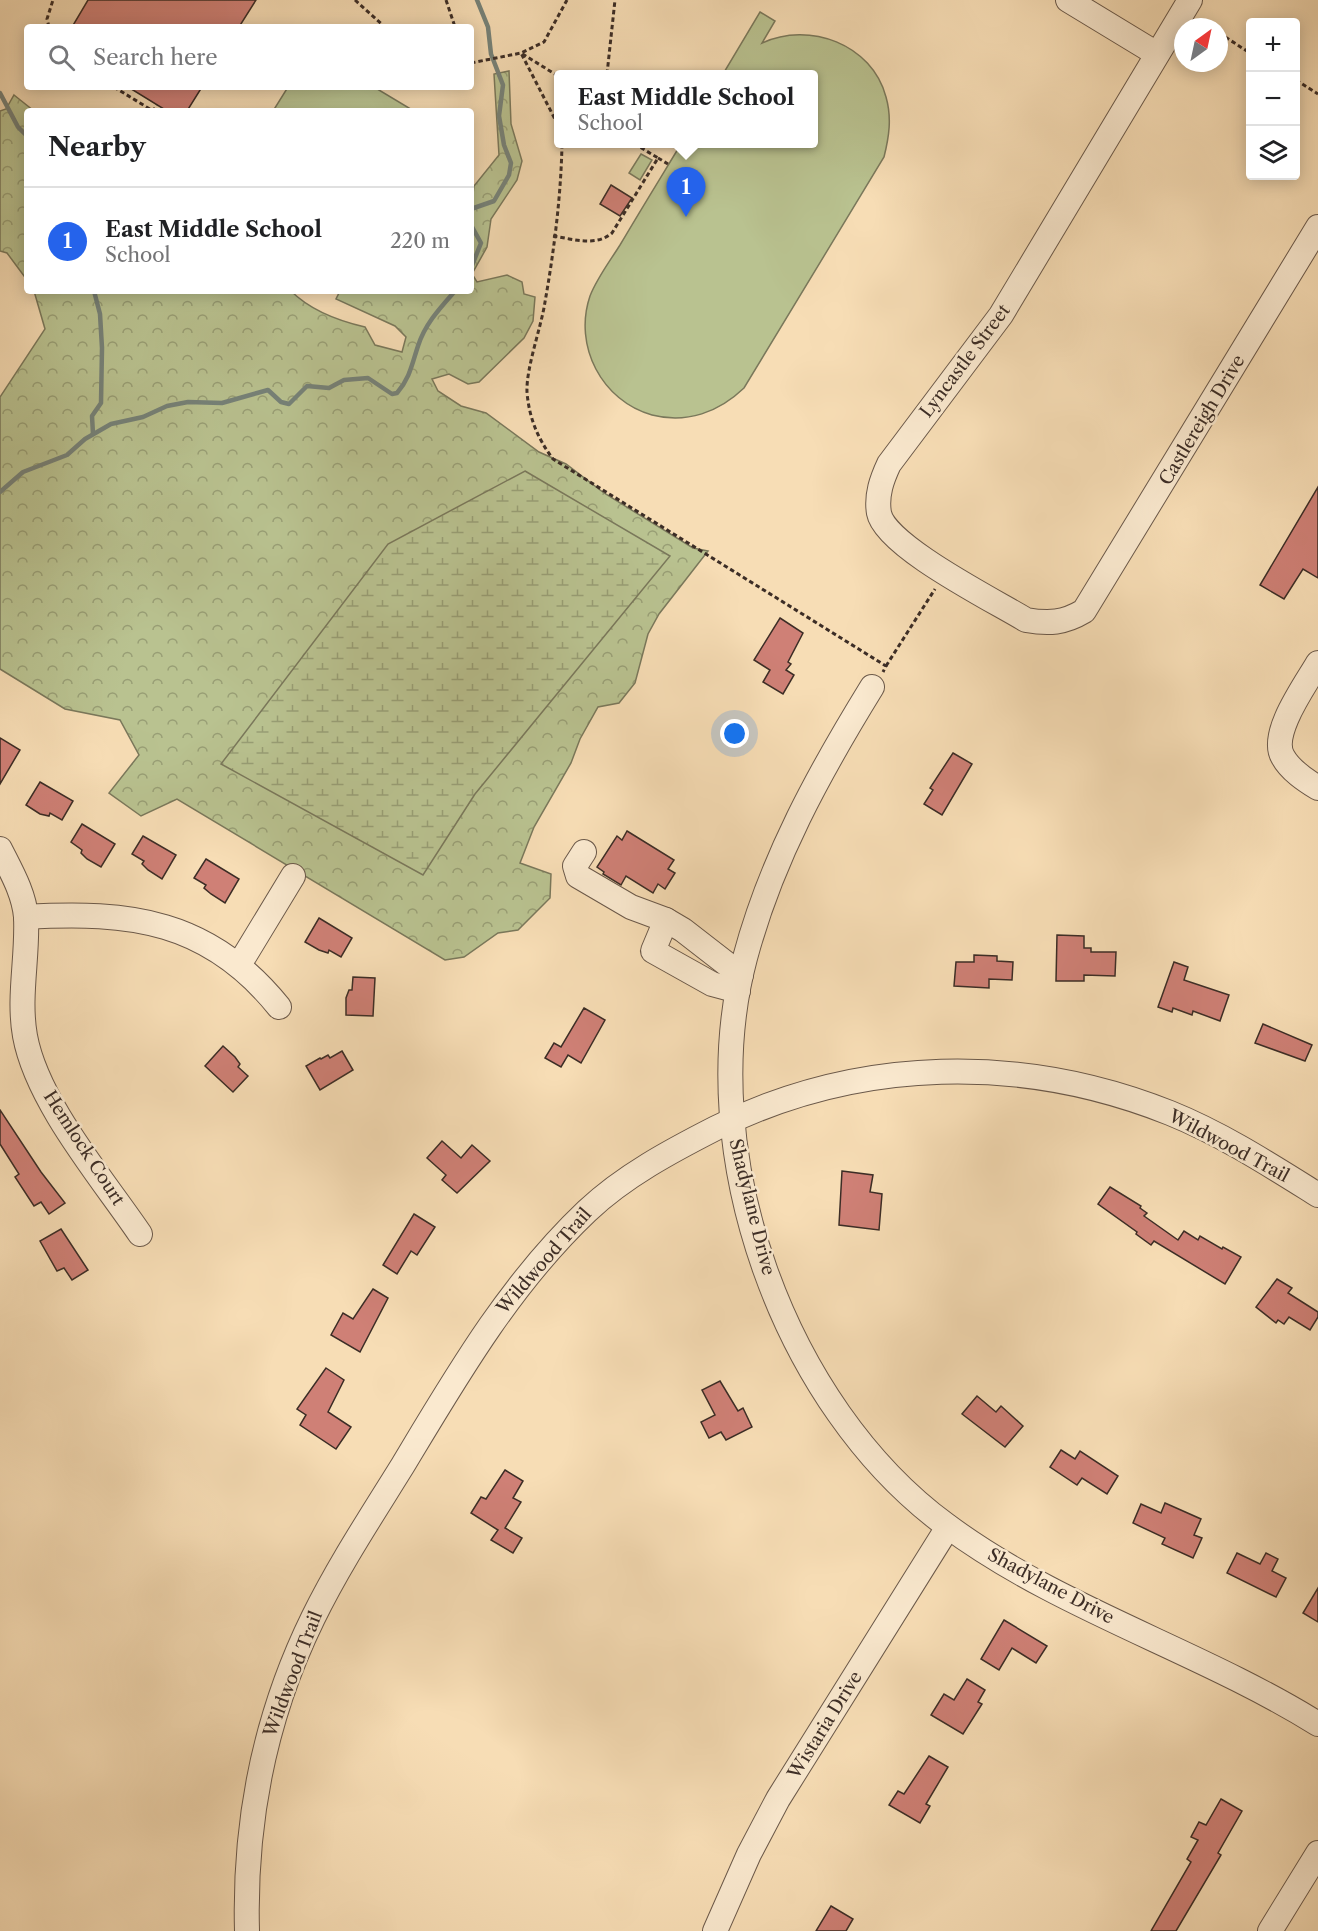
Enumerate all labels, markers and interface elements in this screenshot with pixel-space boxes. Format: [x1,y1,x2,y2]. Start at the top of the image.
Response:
north arrow [1174,18,1228,72]
map controls [1246,18,1300,180]
button: + [1246,18,1300,72]
search box [24,24,474,90]
icon: search [45,41,78,74]
text: Search here [93,44,218,71]
popup [554,70,818,148]
button: − [1246,72,1300,126]
text: East Middle School [577,84,795,111]
text: School [577,111,643,135]
button: layers [1246,126,1300,180]
text: Nearby [48,131,146,163]
pin: 1 [666,168,706,217]
text: East Middle School [105,216,322,243]
text: 1 [63,229,72,253]
text: 220 m [390,229,450,253]
text: School [105,243,170,267]
street label: Lyncastle Street [915,299,1015,422]
street label: Castlereigh Drive [1154,351,1250,489]
your location [720,719,749,748]
street label: Hemlock Court [39,1086,130,1210]
street label: Wildwood Trail [1164,1105,1293,1187]
street label: Shadylane Drive [724,1136,780,1278]
street label: Wildwood Trail [491,1203,596,1319]
street label: Shadylane Drive [984,1543,1118,1629]
street label: Wildwood Trail [258,1608,327,1741]
street label: Wistaria Drive [783,1667,867,1784]

